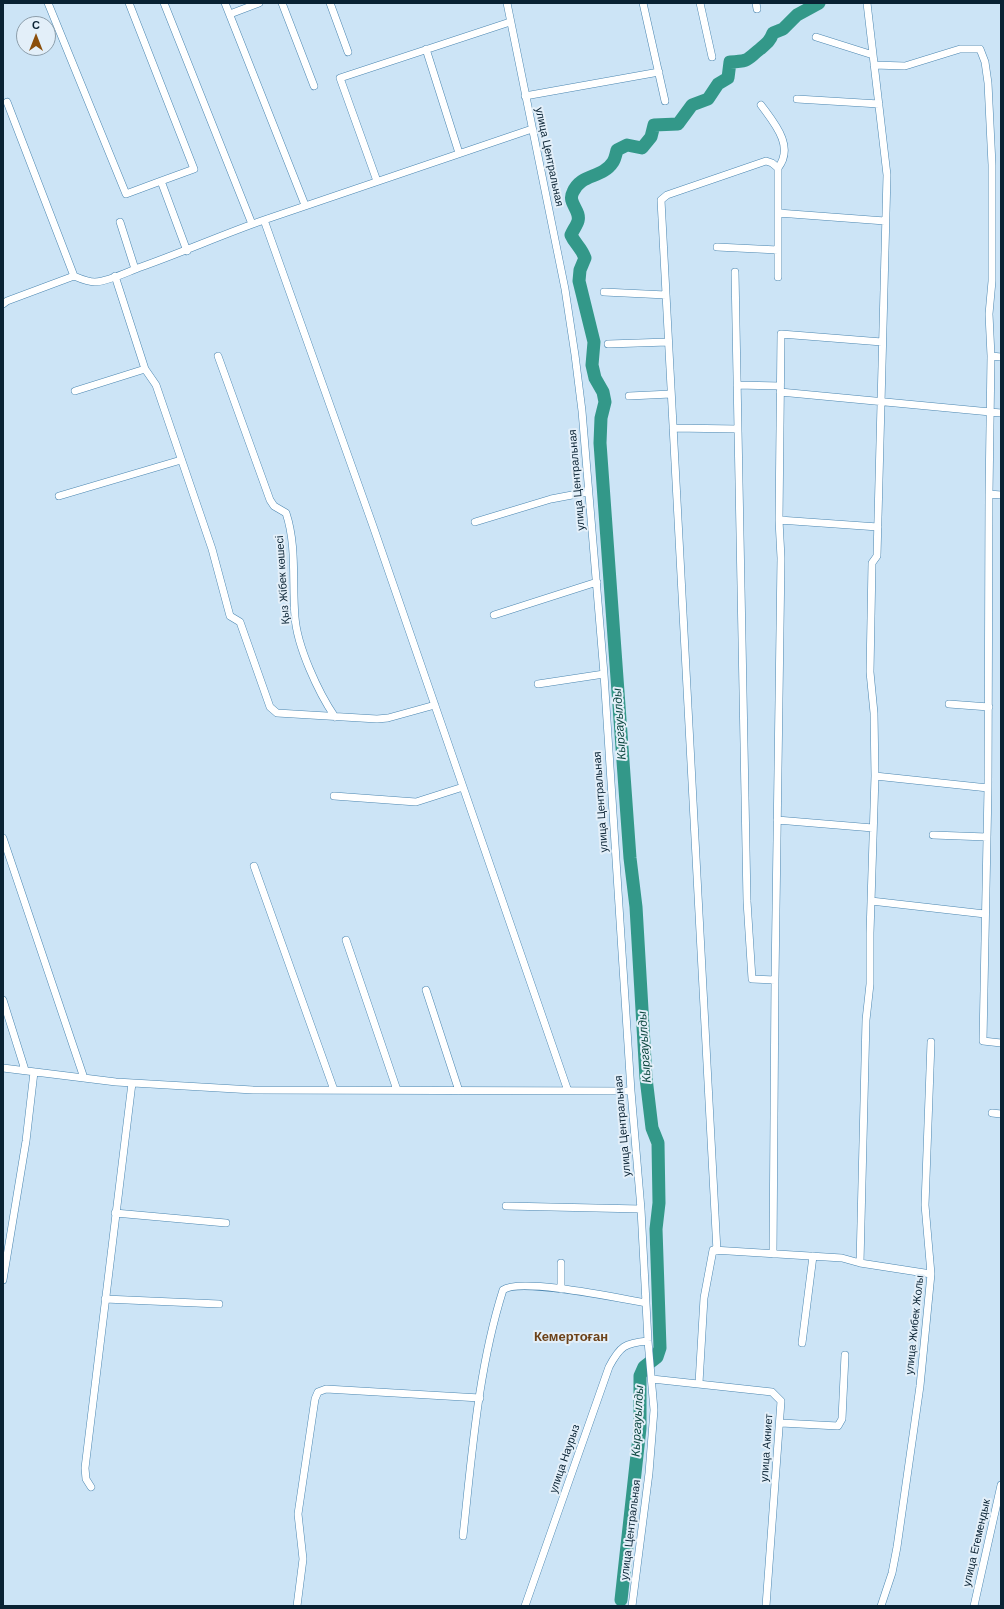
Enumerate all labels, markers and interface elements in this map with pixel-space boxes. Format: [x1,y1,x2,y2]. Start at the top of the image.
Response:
north arrow [16,16,56,56]
text: С [32,19,40,31]
street label: улица Центральная [532,106,566,208]
street label: улица Центральная [566,429,588,531]
street label: Қыз Жібек көшесі [273,535,293,625]
water label: Кыргауылды [610,688,630,760]
street label: улица Центральная [591,751,611,853]
water label: Кыргауылды [635,1011,655,1083]
street label: улица Центральная [612,1075,634,1177]
street label: улица Жибек Жолы [903,1275,927,1375]
district label: Кемертоған [534,1329,608,1345]
water label: Кыргауылды [629,1385,647,1457]
street label: улица Акниет [758,1413,776,1483]
street label: улица Наурыз [547,1423,583,1495]
street label: улица Центральная [618,1479,644,1581]
street label: улица Егемендык [961,1498,993,1588]

